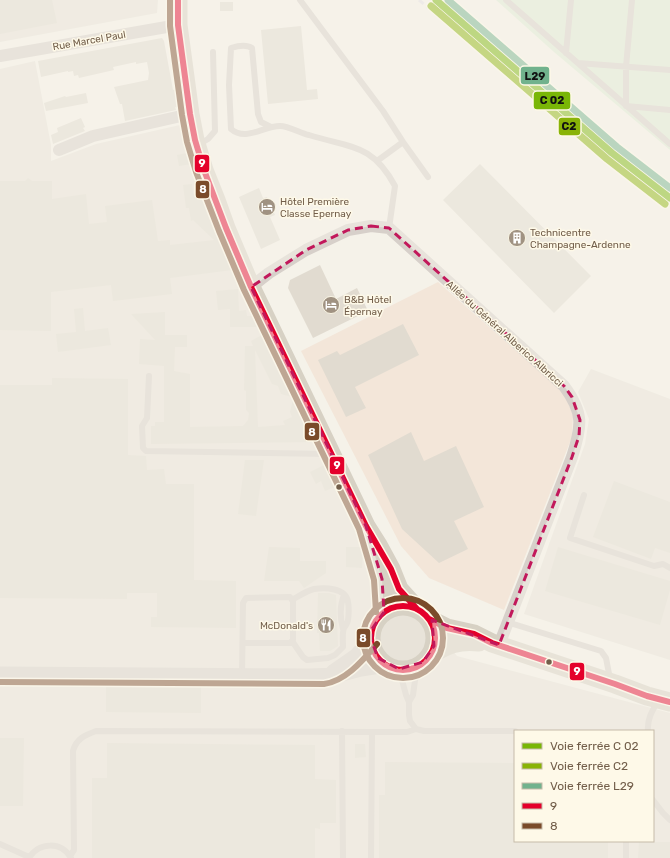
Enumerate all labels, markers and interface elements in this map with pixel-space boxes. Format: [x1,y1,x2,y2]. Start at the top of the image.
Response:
street label: Rue Marcel Paul [52,29,127,53]
line badge: L29 [520,66,550,85]
text: L29 [525,70,545,83]
line badge: C 02 [533,91,571,110]
text: C 02 [540,94,564,107]
line badge: C2 [558,117,581,136]
text: C2 [562,120,576,133]
line badge: 9 [194,154,210,173]
text: 9 [198,157,206,170]
line badge: 8 [195,180,210,199]
text: 8 [199,183,207,196]
place label: Hôtel Première Classe Epernay [280,196,352,220]
hotel icon: Hôtel Première Classe Epernay [257,197,277,217]
place label: Technicentre Champagne-Ardenne [530,227,631,251]
building icon: Technicentre Champagne-Ardenne [507,228,527,248]
street label: Allée du Général Alberico Albricci [444,278,565,389]
place label: B&B Hôtel Épernay [344,294,392,318]
hotel icon: B&B Hôtel Épernay [321,295,341,315]
line badge: 8 [304,422,320,441]
text: 8 [308,426,316,439]
line badge: 9 [329,456,345,475]
text: 9 [333,459,341,472]
unlabelled marker [334,482,344,492]
restaurant icon: McDonald's [316,615,336,635]
place label: McDonald's [260,620,313,632]
line badge: 8 [356,628,371,648]
text: 8 [359,632,367,645]
unlabelled marker [544,657,554,667]
line badge: 9 [569,662,585,681]
text: 9 [573,665,581,678]
legend [514,730,654,842]
text: Voie ferrée C 02 [550,739,639,753]
text: Voie ferrée C2 [550,759,628,773]
text: Voie ferrée L29 [550,779,634,793]
text: 9 [550,799,557,813]
text: 8 [550,819,558,833]

